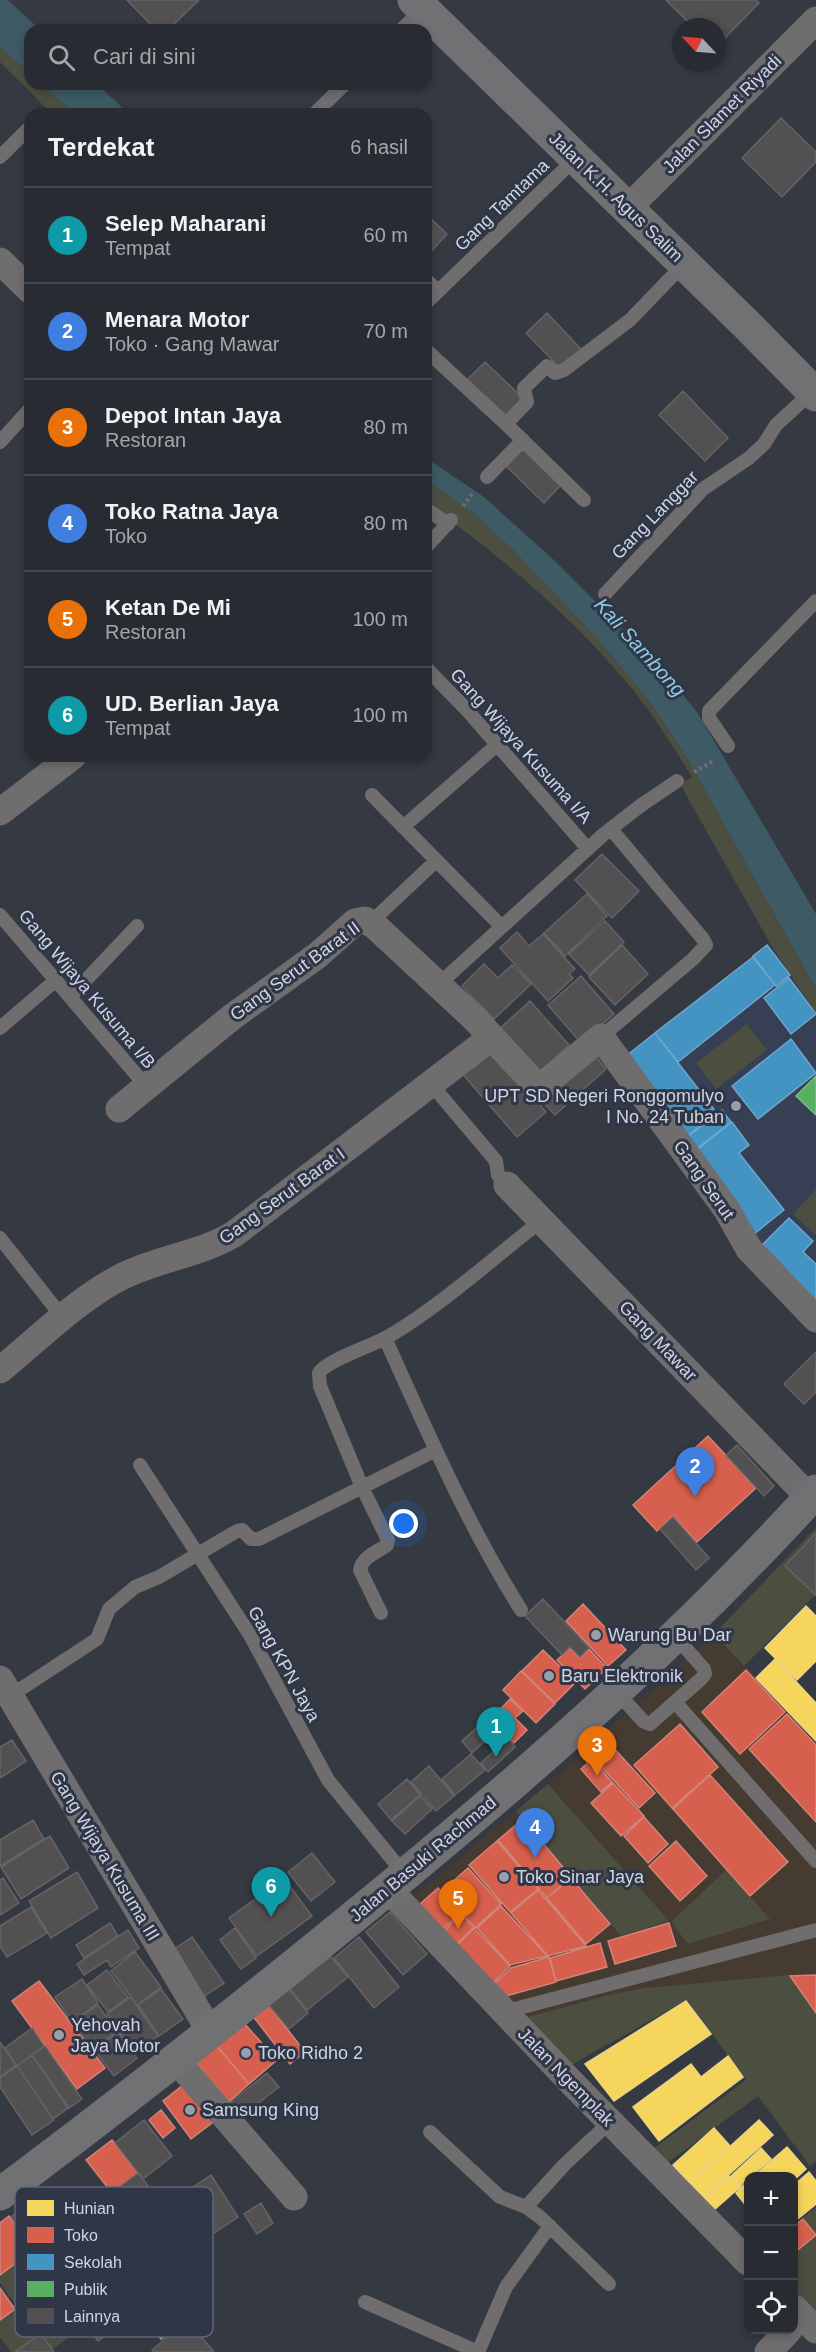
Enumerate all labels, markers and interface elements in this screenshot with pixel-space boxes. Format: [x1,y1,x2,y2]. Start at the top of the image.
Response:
north arrow [672,18,726,72]
search box [24,24,432,90]
icon: search [45,41,78,74]
text: Cari di sini [93,44,196,69]
street label: Jalan Slamet Riyadi [659,51,785,177]
street label: Jalan K.H. Agus Salim [545,128,687,266]
text: Terdekat [48,132,154,162]
text: 6 hasil [350,136,408,158]
street label: Gang Tamtama [451,154,554,255]
text: Selep Maharani [105,211,266,236]
text: 1 [62,224,73,246]
text: 60 m [364,224,408,246]
text: Tempat [105,237,171,259]
text: Menara Motor [105,307,249,332]
text: 2 [62,320,73,342]
text: 70 m [364,320,408,342]
text: Toko · Gang Mawar [105,333,280,355]
text: Depot Intan Jaya [105,403,281,428]
text: 3 [62,416,73,438]
text: 80 m [364,416,408,438]
text: Restoran [105,429,186,451]
street label: Gang Langgar [608,467,702,563]
text: Toko Ratna Jaya [105,499,278,524]
text: 4 [62,512,73,534]
text: 80 m [364,512,408,534]
text: Toko [105,525,147,547]
water label: Kali Sambong [590,593,690,701]
text: Ketan De Mi [105,595,231,620]
text: 5 [62,608,73,630]
text: 100 m [352,608,408,630]
text: Restoran [105,621,186,643]
street label: Gang Wijaya Kusuma I/A [446,665,596,827]
text: UD. Berlian Jaya [105,691,279,716]
text: 6 [62,704,73,726]
text: 100 m [352,704,408,726]
text: Tempat [105,717,171,739]
street label: Gang Wijaya Kusuma I/B [15,906,159,1072]
street label: Gang Serut Barat II [226,917,364,1025]
place label: UPT SD Negeri Ronggomulyo I No. 24 Tuban [484,1086,724,1127]
marker: UPT SD Negeri Ronggomulyo I No. 24 Tuban [729,1099,743,1113]
street label: Gang Serut [669,1137,739,1223]
street label: Gang Serut Barat I [215,1144,349,1248]
street label: Gang Mawar [615,1297,701,1385]
pin: 2 [676,1448,714,1497]
your location [389,1509,418,1538]
street label: Gang KPN Jaya [244,1603,325,1726]
place label: Warung Bu Dar [608,1625,731,1645]
marker: Warung Bu Dar [589,1628,603,1642]
place label: Baru Elektronik [561,1666,684,1686]
marker: Baru Elektronik [542,1669,556,1683]
pin: 1 [476,1708,516,1757]
pin: 3 [578,1726,616,1776]
street label: Gang Wijaya Kusuma III [46,1768,164,1944]
street label: Jalan Basuki Rachmad [346,1792,500,1926]
pin: 4 [516,1808,554,1858]
place label: Toko Sinar Jaya [516,1867,645,1887]
pin: 6 [252,1868,290,1917]
marker: Toko Sinar Jaya [497,1870,511,1884]
pin: 5 [438,1880,478,1929]
place label: Yehovah Jaya Motor [71,2015,160,2056]
street label: Jalan Ngemplak [514,2024,619,2131]
marker: Yehovah Jaya Motor [52,2028,66,2042]
place label: Toko Ridho 2 [258,2043,363,2063]
marker: Toko Ridho 2 [239,2046,253,2060]
place label: Samsung King [202,2100,319,2120]
marker: Samsung King [183,2103,197,2117]
map controls [744,2172,798,2334]
button: + [744,2172,798,2226]
legend [15,2187,213,2337]
text: Hunian [64,2200,115,2217]
button: − [744,2226,798,2280]
text: Toko [64,2227,98,2244]
text: Sekolah [64,2254,122,2271]
button: locate [744,2280,798,2334]
text: Publik [64,2281,109,2298]
text: Lainnya [64,2308,120,2325]

